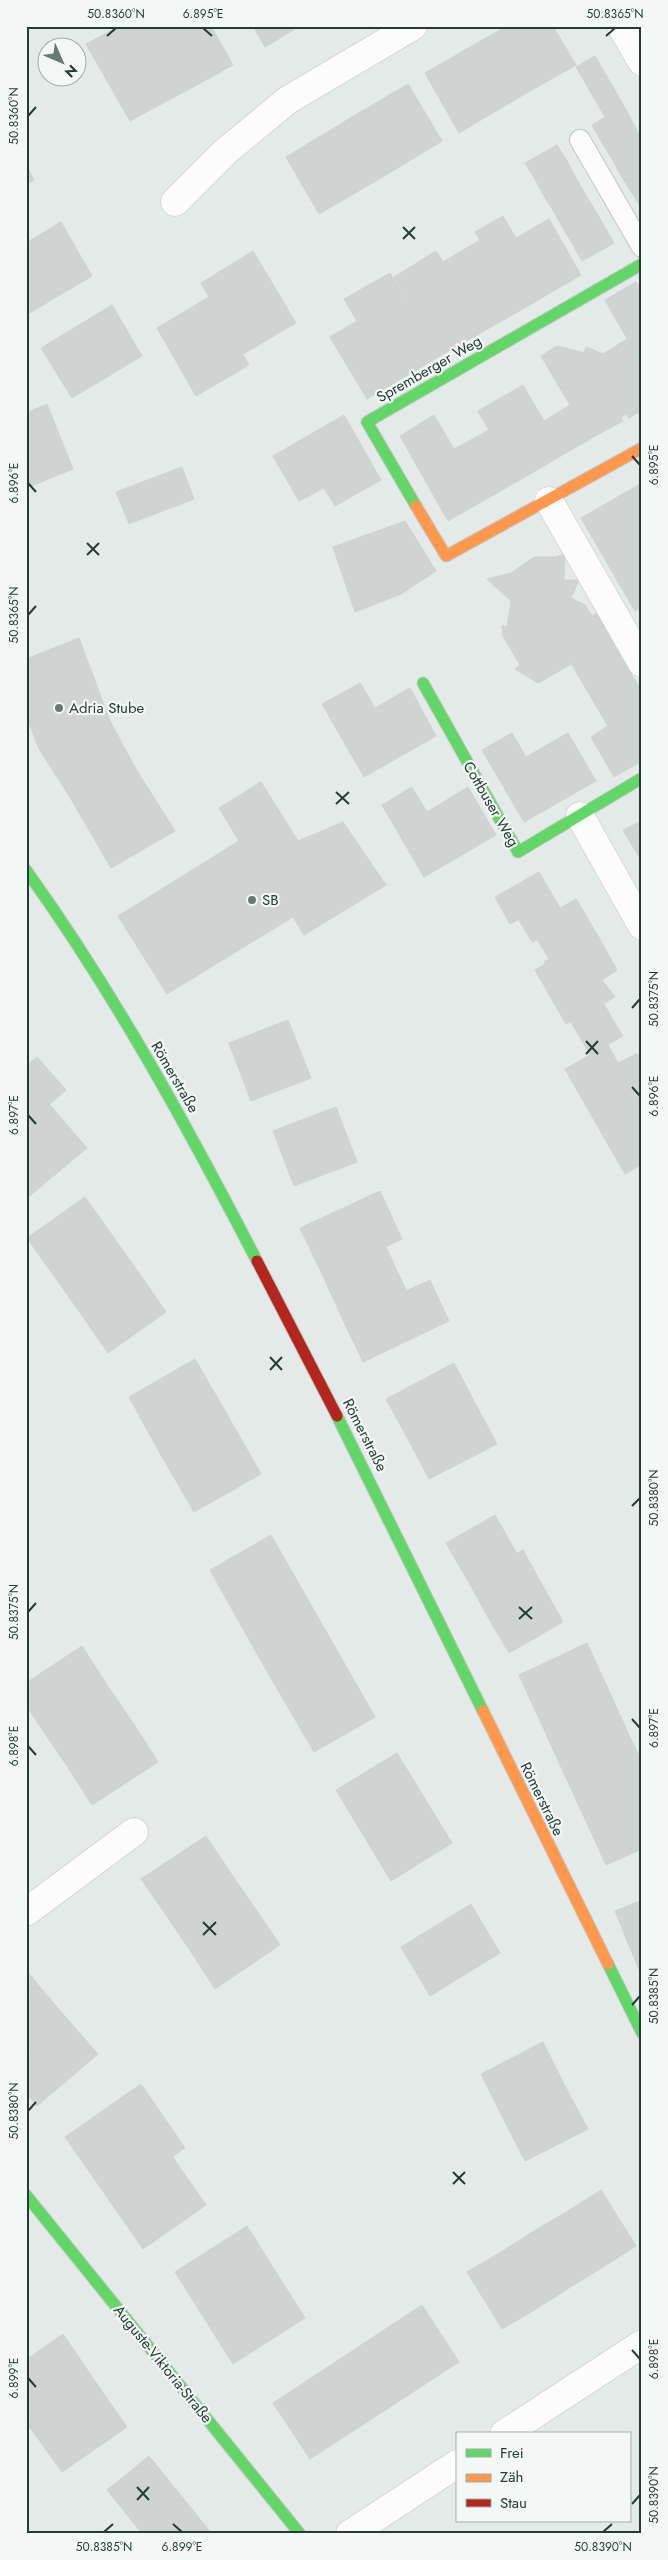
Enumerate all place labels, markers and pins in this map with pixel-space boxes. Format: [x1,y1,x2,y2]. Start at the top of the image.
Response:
place label: Adria Stube [69,697,144,719]
marker: Adria Stube [53,702,65,714]
place label: SB [262,889,279,911]
marker: SB [246,894,258,906]

